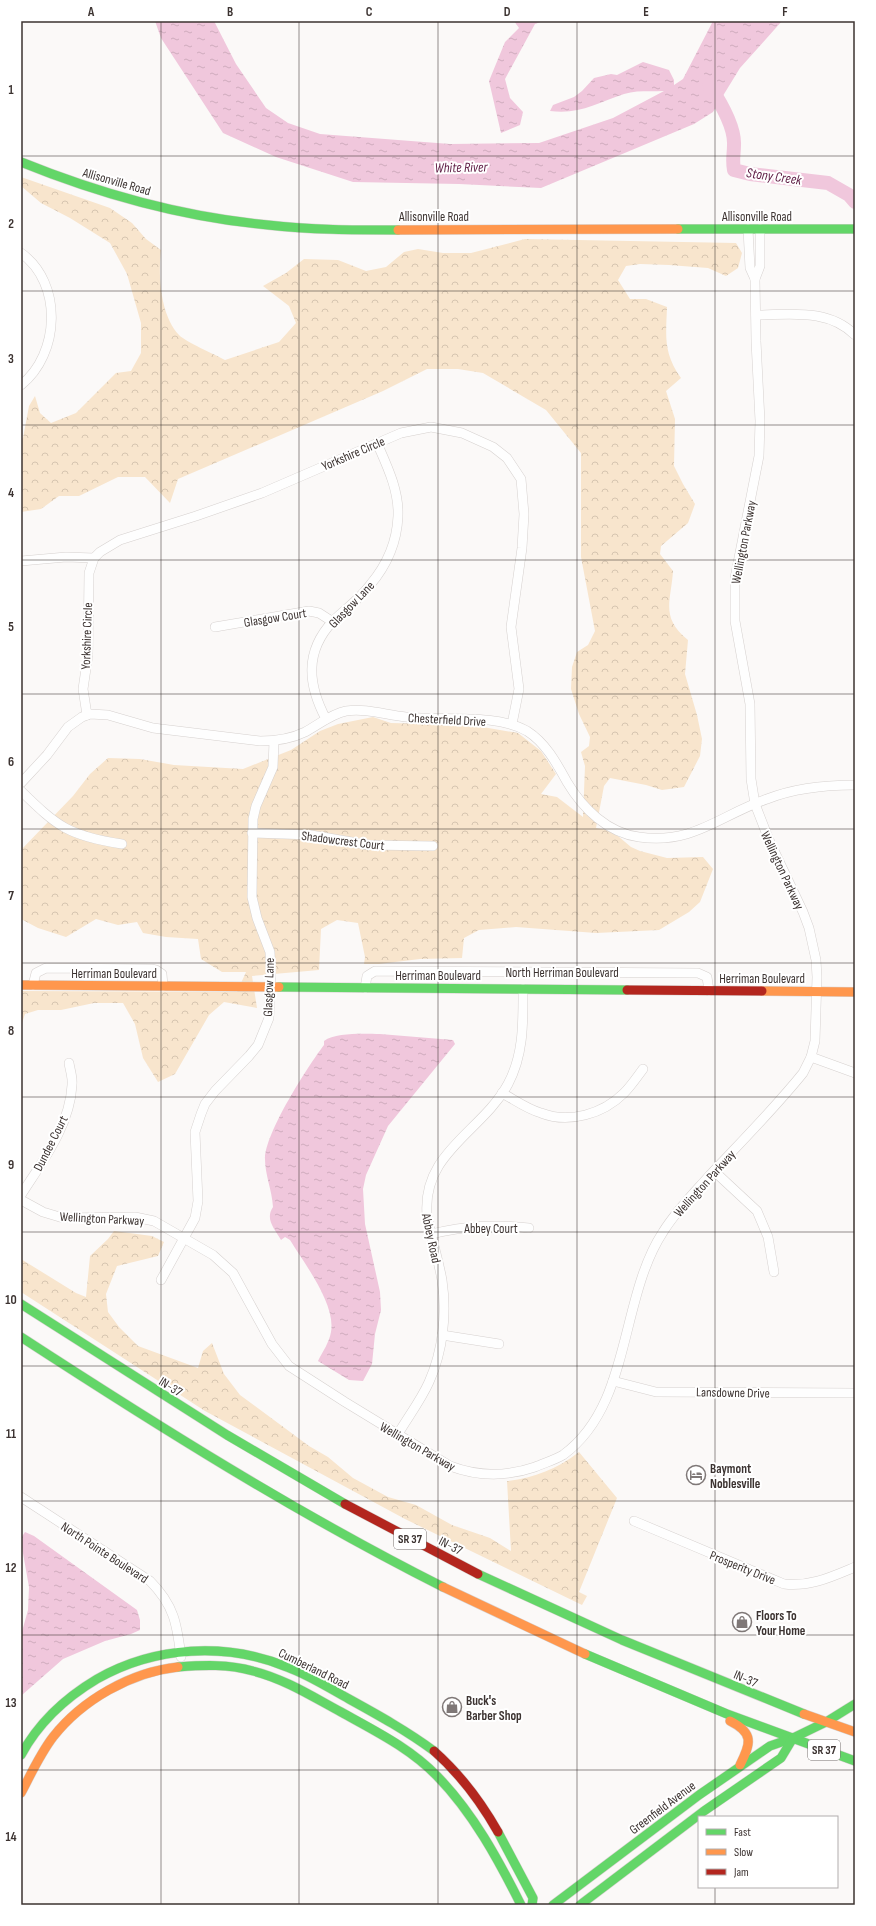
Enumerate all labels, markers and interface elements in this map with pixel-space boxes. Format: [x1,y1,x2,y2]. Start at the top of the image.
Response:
text: A [87,4,95,20]
text: B [227,4,233,20]
text: C [366,4,373,20]
text: D [504,4,511,20]
text: E [643,4,649,20]
text: F [782,4,788,20]
text: 1 [8,82,14,98]
water label: White River [435,159,488,176]
street label: Allisonville Road [80,164,153,199]
water label: Stony Creek [745,164,803,189]
street label: Allisonville Road [398,209,469,225]
street label: Allisonville Road [721,209,792,225]
text: 2 [8,216,14,232]
text: 3 [8,351,14,367]
street label: Yorkshire Circle [319,433,387,474]
text: 4 [8,485,14,501]
street label: Wellington Parkway [728,499,760,585]
street label: Glasgow Lane [325,578,378,631]
street label: Yorkshire Circle [78,602,96,670]
street label: Glasgow Court [243,605,308,631]
text: 5 [8,619,14,635]
street label: Chesterfield Drive [407,710,486,730]
text: 6 [8,754,14,770]
street label: Shadowcrest Court [300,828,385,854]
street label: Wellington Parkway [757,829,807,912]
text: 7 [8,888,14,904]
street label: Glasgow Lane [260,957,278,1017]
street label: North Herriman Boulevard [505,965,619,981]
street label: Herriman Boulevard [71,966,157,982]
street label: Herriman Boulevard [395,968,481,984]
street label: Herriman Boulevard [719,971,805,987]
text: 8 [8,1023,14,1039]
street label: Dundee Court [30,1113,72,1174]
street label: Wellington Parkway [670,1147,739,1220]
text: 9 [8,1157,14,1173]
street label: Wellington Parkway [59,1209,145,1229]
street label: Abbey Road [418,1211,444,1265]
street label: Abbey Court [463,1221,518,1237]
text: 10 [5,1292,17,1308]
street label: IN-37 [156,1374,186,1401]
street label: Lansdowne Drive [696,1384,770,1402]
street label: Wellington Parkway [377,1419,458,1475]
text: 11 [6,1426,16,1442]
place label: Baymont Noblesville [710,1461,761,1492]
hotel icon: Baymont Noblesville [685,1464,707,1486]
street label: North Pointe Boulevard [58,1519,151,1587]
road number: SR 37 [394,1529,426,1549]
street label: IN-37 [436,1533,466,1559]
street label: Prosperity Drive [707,1547,778,1588]
text: 12 [6,1560,17,1576]
place label: Floors To Your Home [756,1608,806,1639]
shop icon: Floors To Your Home [731,1611,753,1633]
street label: Cumberland Road [276,1645,351,1693]
street label: IN-37 [731,1667,761,1691]
place label: Buck's Barber Shop [466,1693,522,1724]
text: 13 [6,1695,17,1711]
shop icon: Buck's Barber Shop [441,1696,463,1718]
road number: SR 37 [808,1740,840,1760]
street label: Greenfield Avenue [626,1778,699,1838]
legend [698,1816,838,1888]
text: Fast [734,1825,751,1840]
text: 14 [5,1829,17,1845]
text: Slow [734,1845,753,1860]
text: Jam [733,1865,749,1880]

